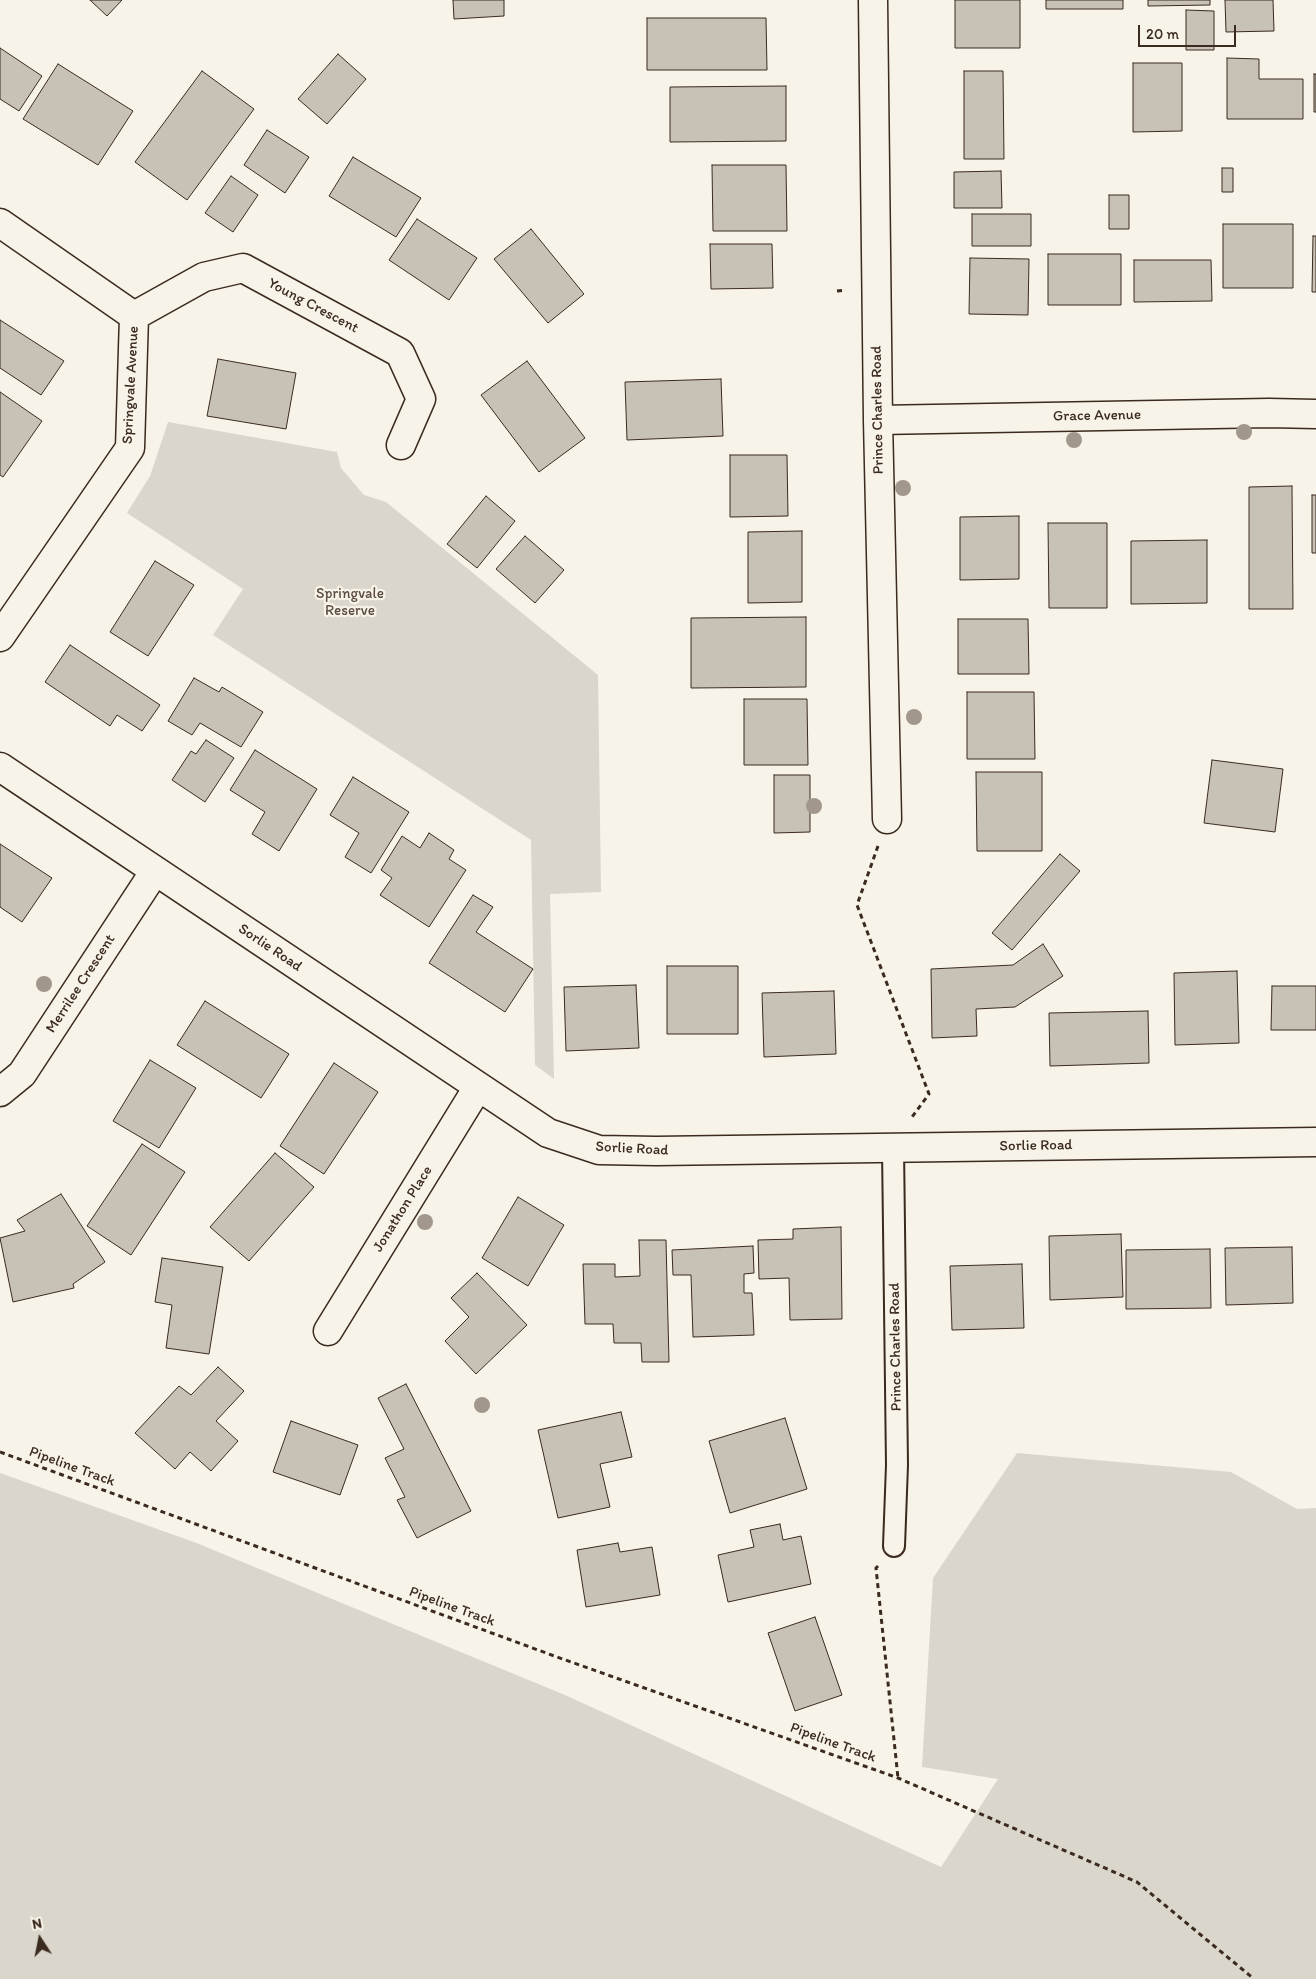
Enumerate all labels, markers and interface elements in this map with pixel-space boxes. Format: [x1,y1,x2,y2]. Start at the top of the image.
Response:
scale bar [1141,15,1238,47]
text: 20 m [1146,25,1179,43]
street label: Young Crescent [264,274,362,338]
street label: Springvale Avenue [119,326,143,444]
street label: Prince Charles Road [868,345,888,475]
street label: Grace Avenue [1053,406,1141,426]
park label: Springvale Reserve [316,585,384,620]
street label: Sorlie Road [235,920,305,976]
street label: Merrilee Crescent [42,931,120,1037]
street label: Sorlie Road [999,1136,1073,1156]
street label: Sorlie Road [595,1138,669,1160]
street label: Jonathon Place [369,1163,437,1255]
street label: Prince Charles Road [886,1282,906,1412]
street label: Pipeline Track [27,1443,117,1491]
street label: Pipeline Track [407,1583,497,1631]
street label: Pipeline Track [788,1719,878,1767]
north arrow [15,1914,65,1964]
text: N [31,1915,43,1933]

